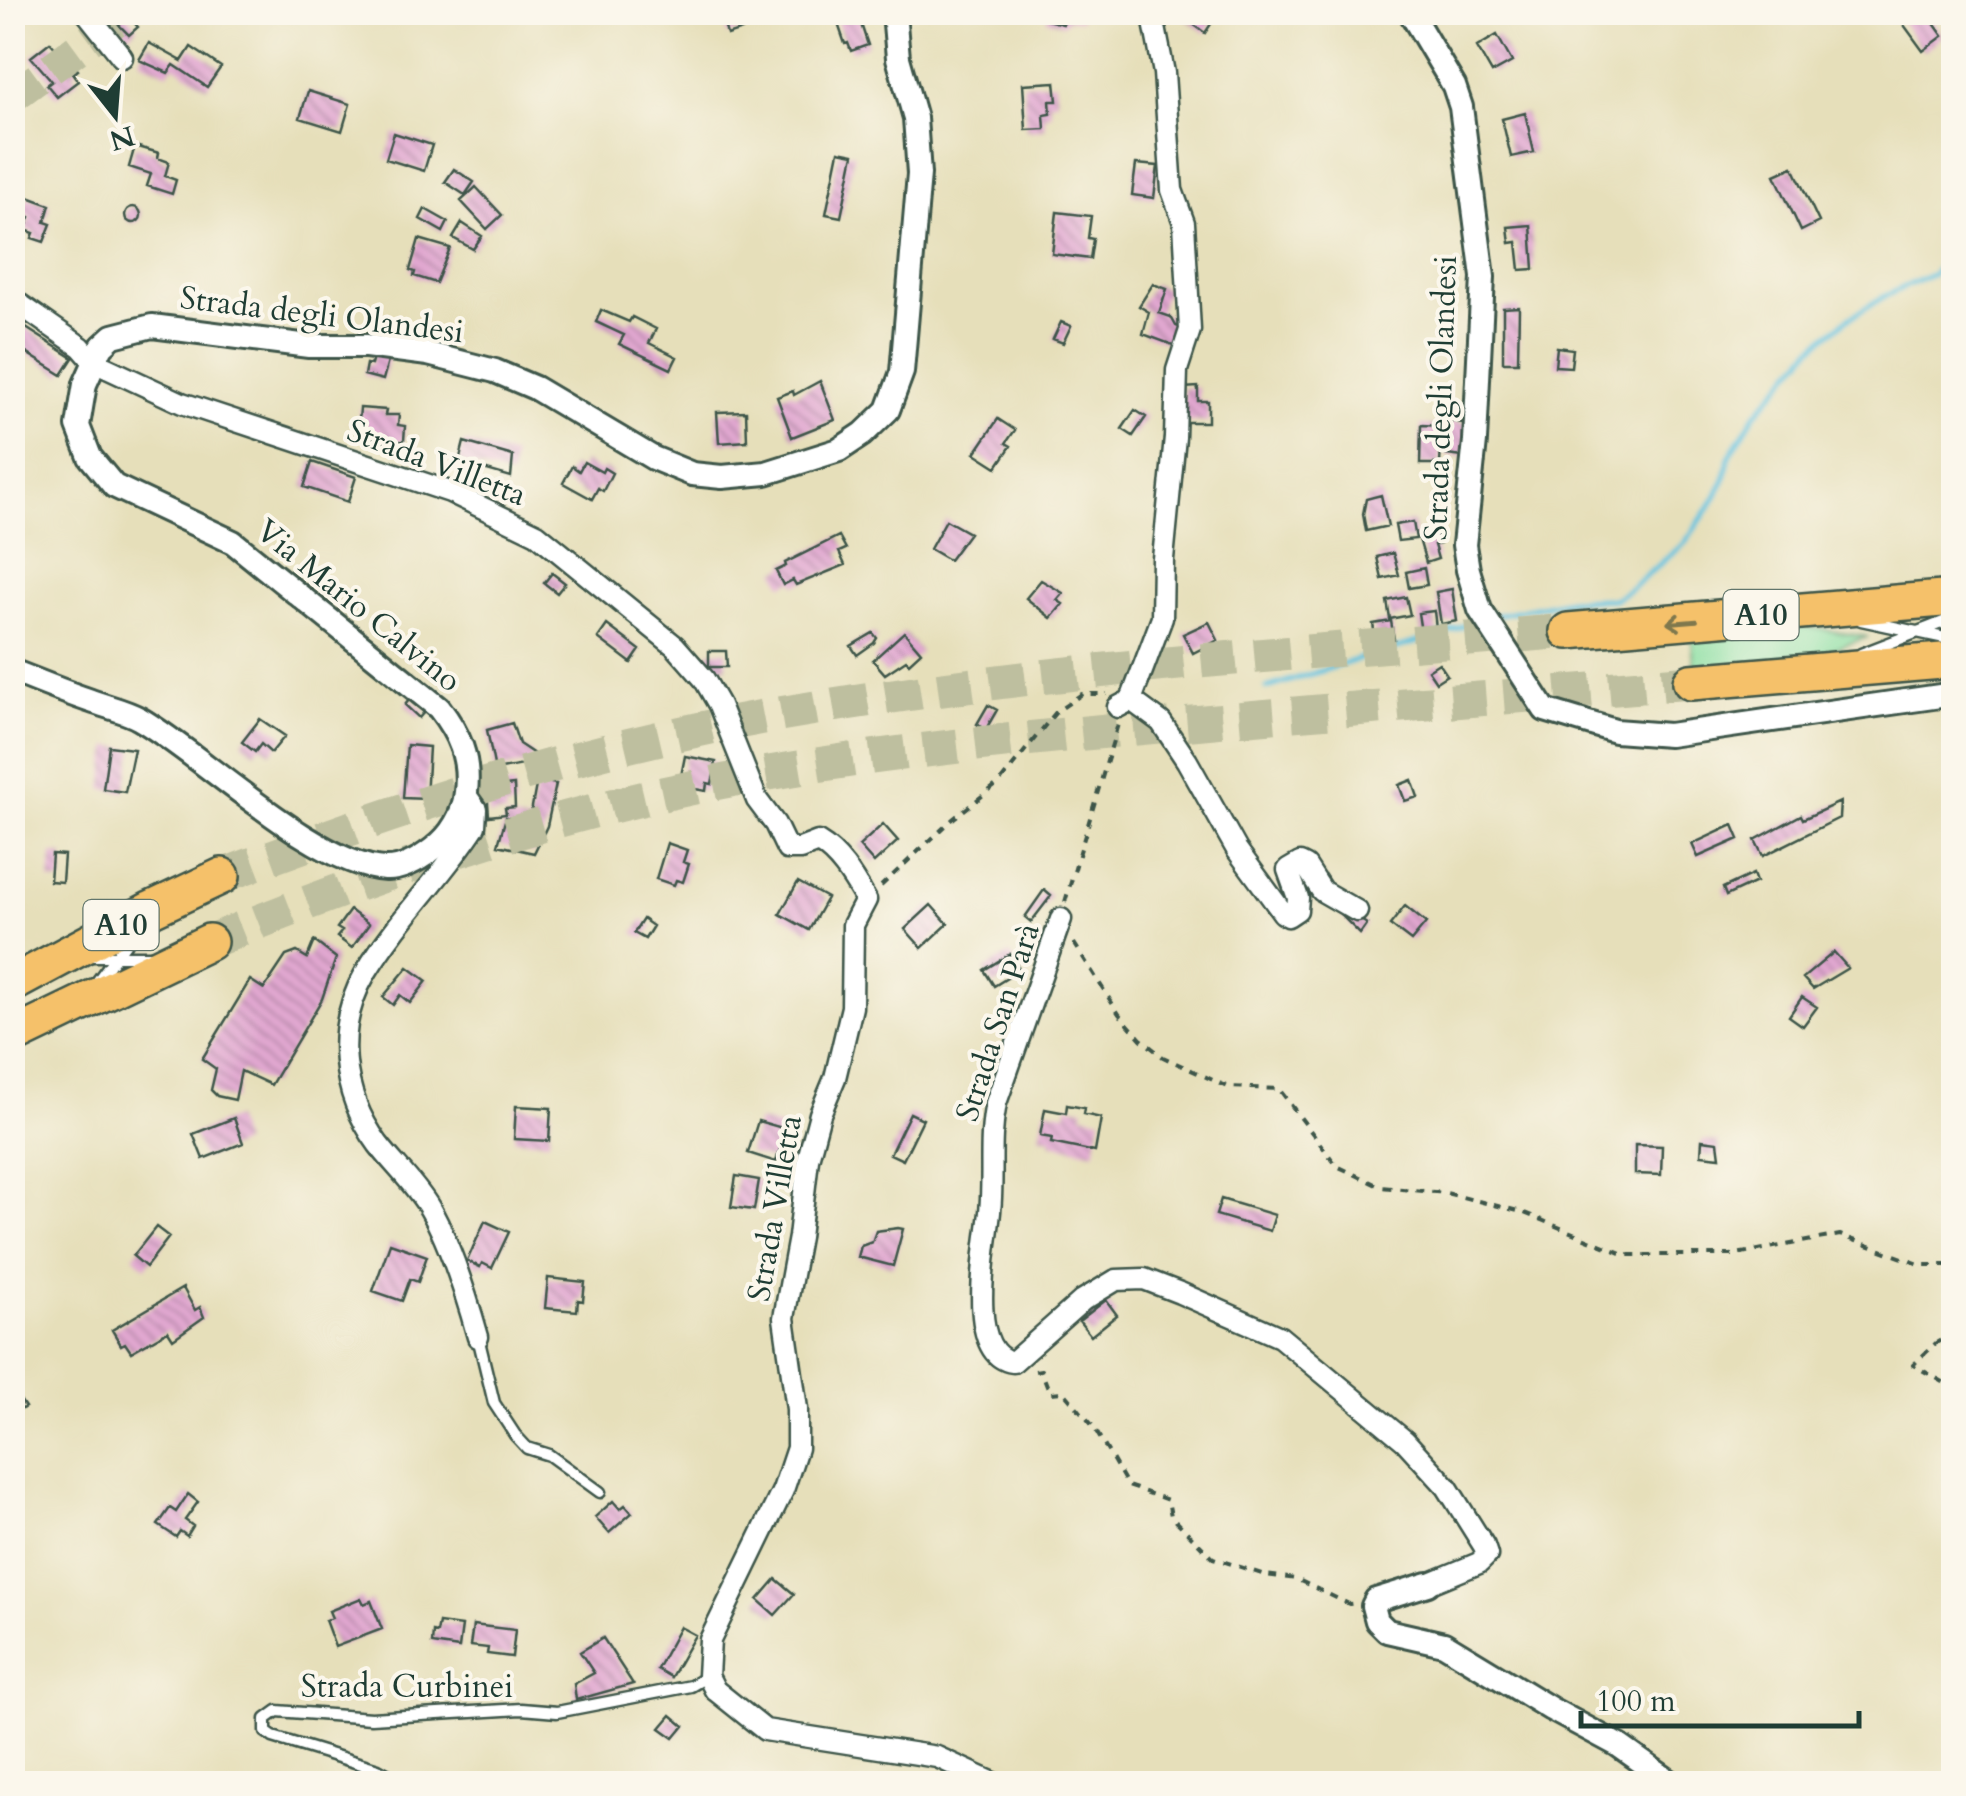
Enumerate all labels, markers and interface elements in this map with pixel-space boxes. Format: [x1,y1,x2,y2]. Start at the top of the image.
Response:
north arrow [65,65,165,165]
text: N [105,116,139,160]
street label: Strada degli Olandesi [1414,255,1468,541]
street label: Strada degli Olandesi [178,276,466,354]
street label: Strada Villetta [341,409,533,517]
street label: Via Mario Calvino [246,509,470,702]
road number: A10 [1724,590,1798,640]
one-way arrow [1666,612,1699,631]
road number: A10 [84,900,158,950]
street label: Strada San Parà [945,917,1051,1127]
street label: Strada Villetta [737,1111,813,1305]
street label: Strada Curbinei [301,1665,513,1709]
scale bar [1581,1666,1858,1728]
text: 100 m [1596,1681,1676,1722]

